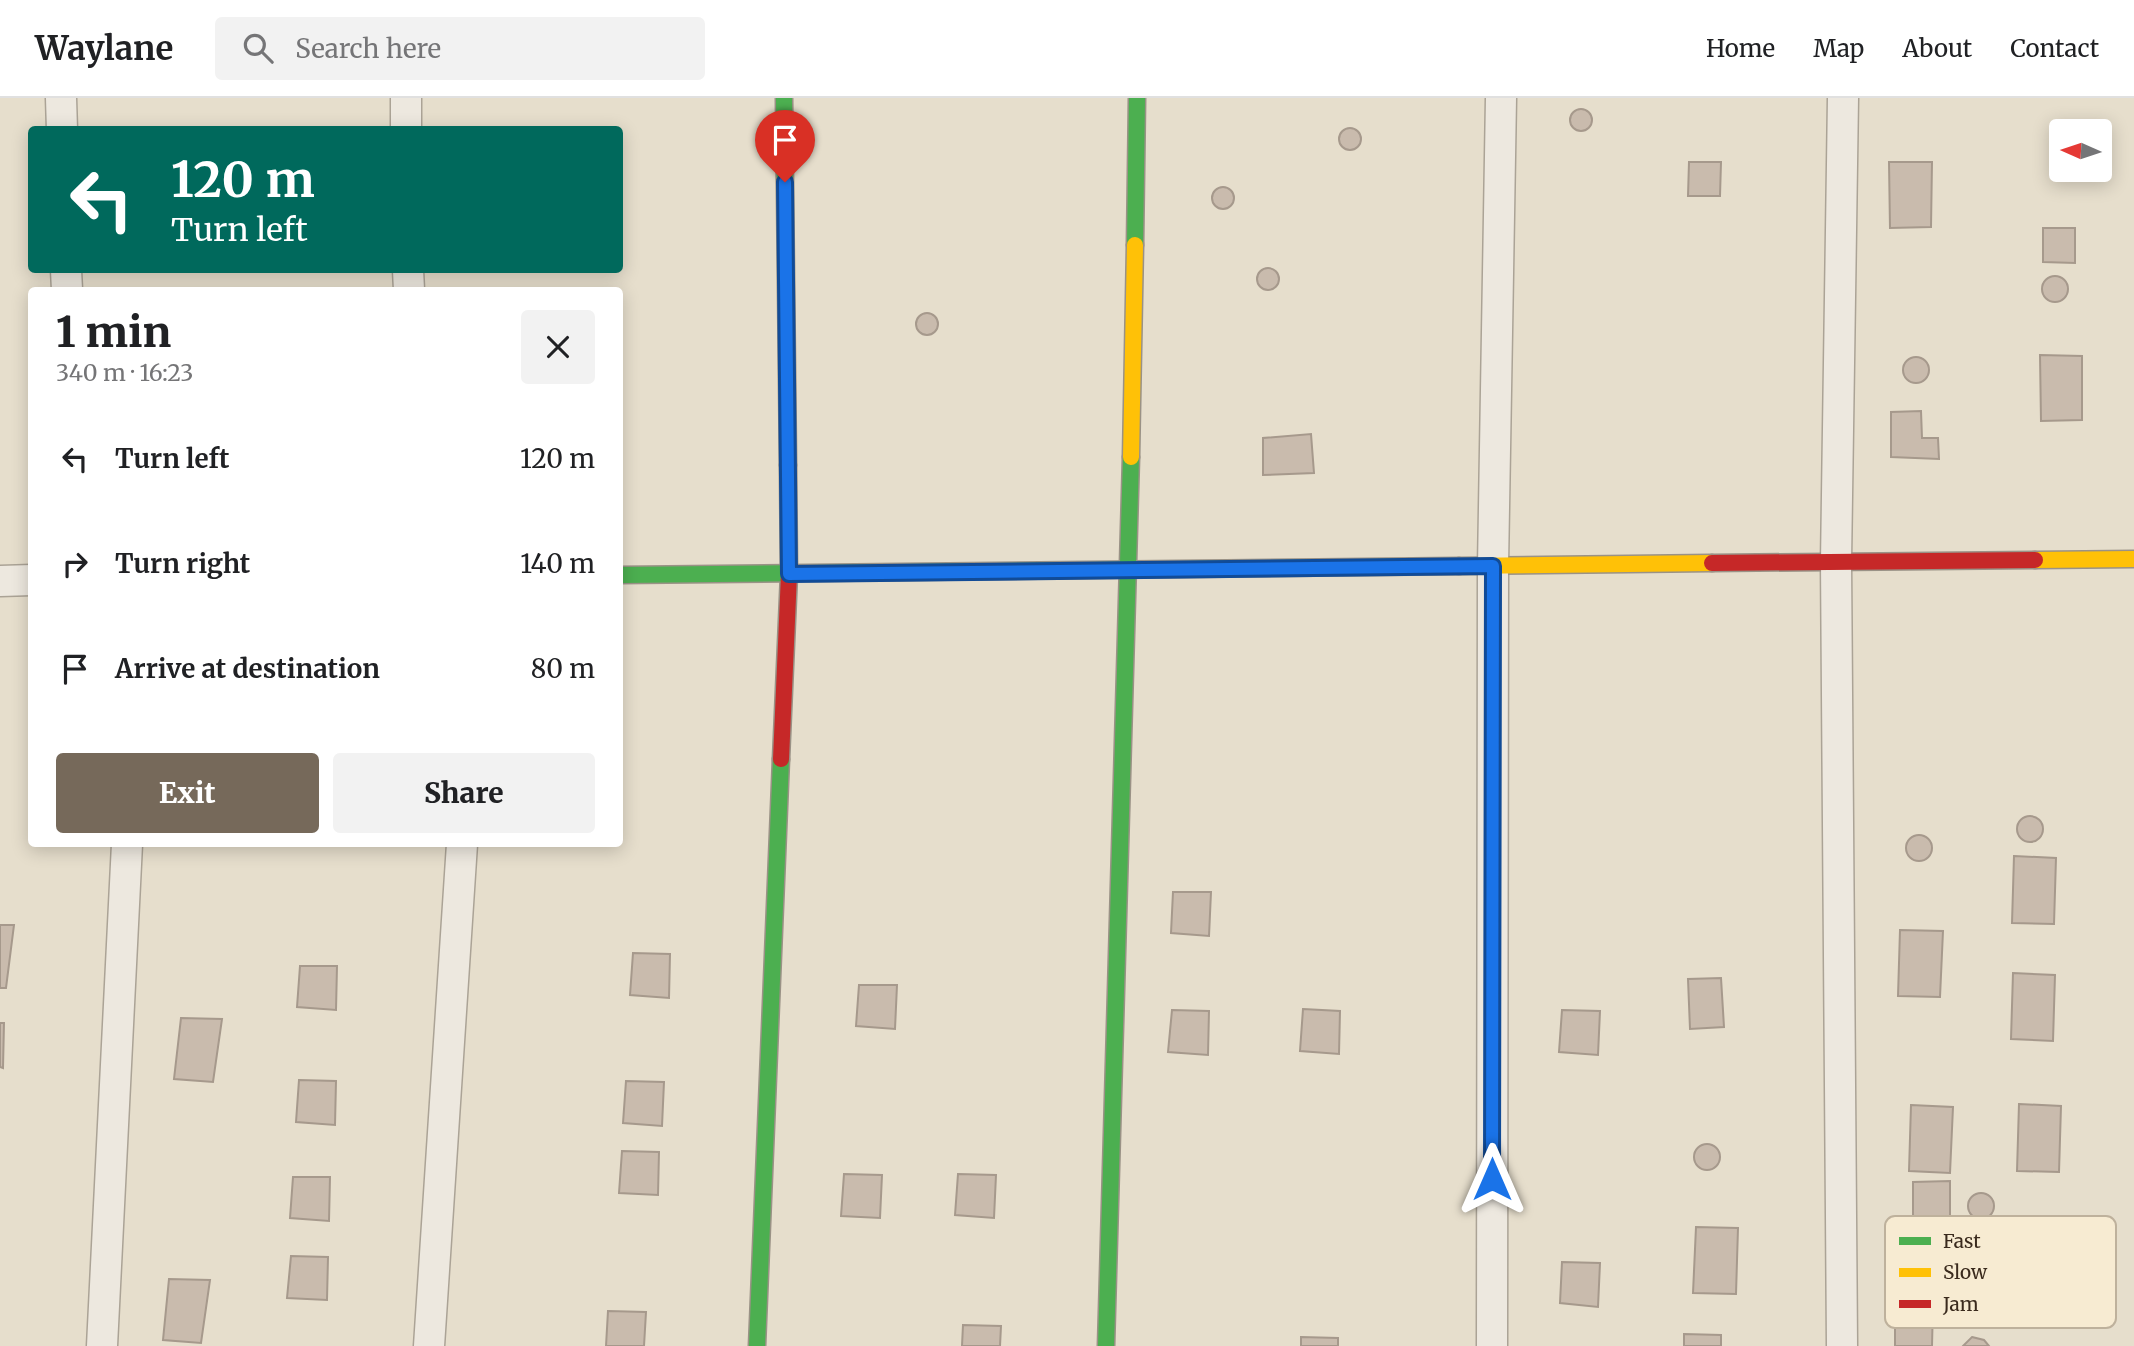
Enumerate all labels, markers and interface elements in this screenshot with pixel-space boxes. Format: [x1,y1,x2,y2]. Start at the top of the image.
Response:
search box [215,17,705,80]
text: Waylane [35,28,173,69]
icon: search [239,29,277,67]
text: Search here [295,32,441,65]
text: Home [1706,33,1775,64]
text: Map [1813,33,1864,64]
text: About [1902,33,1972,64]
text: Contact [2010,33,2099,64]
pin [755,110,815,182]
north arrow [2049,119,2112,182]
map controls [2049,119,2112,182]
icon: arrive [766,121,804,159]
text: 120 m [171,149,315,210]
icon: left [56,154,147,245]
text: Turn left [171,210,308,250]
text: 1 min [56,306,171,358]
button: close [521,310,595,384]
text: 340 m · 16:23 [56,358,193,387]
icon: left [56,440,94,478]
text: Turn left [115,442,229,475]
text: 120 m [520,442,595,475]
icon: right [56,545,94,583]
text: Turn right [115,547,250,580]
text: 140 m [520,547,595,580]
icon: arrive [56,650,94,688]
text: Arrive at destination [115,652,380,685]
text: 80 m [531,652,595,685]
button: Exit [56,753,319,833]
button: Share [333,753,595,833]
position arrow [1455,1142,1529,1216]
legend [1885,1216,2116,1328]
text: Fast [1943,1229,1981,1253]
text: Slow [1943,1260,1988,1284]
text: Jam [1942,1292,1979,1316]

